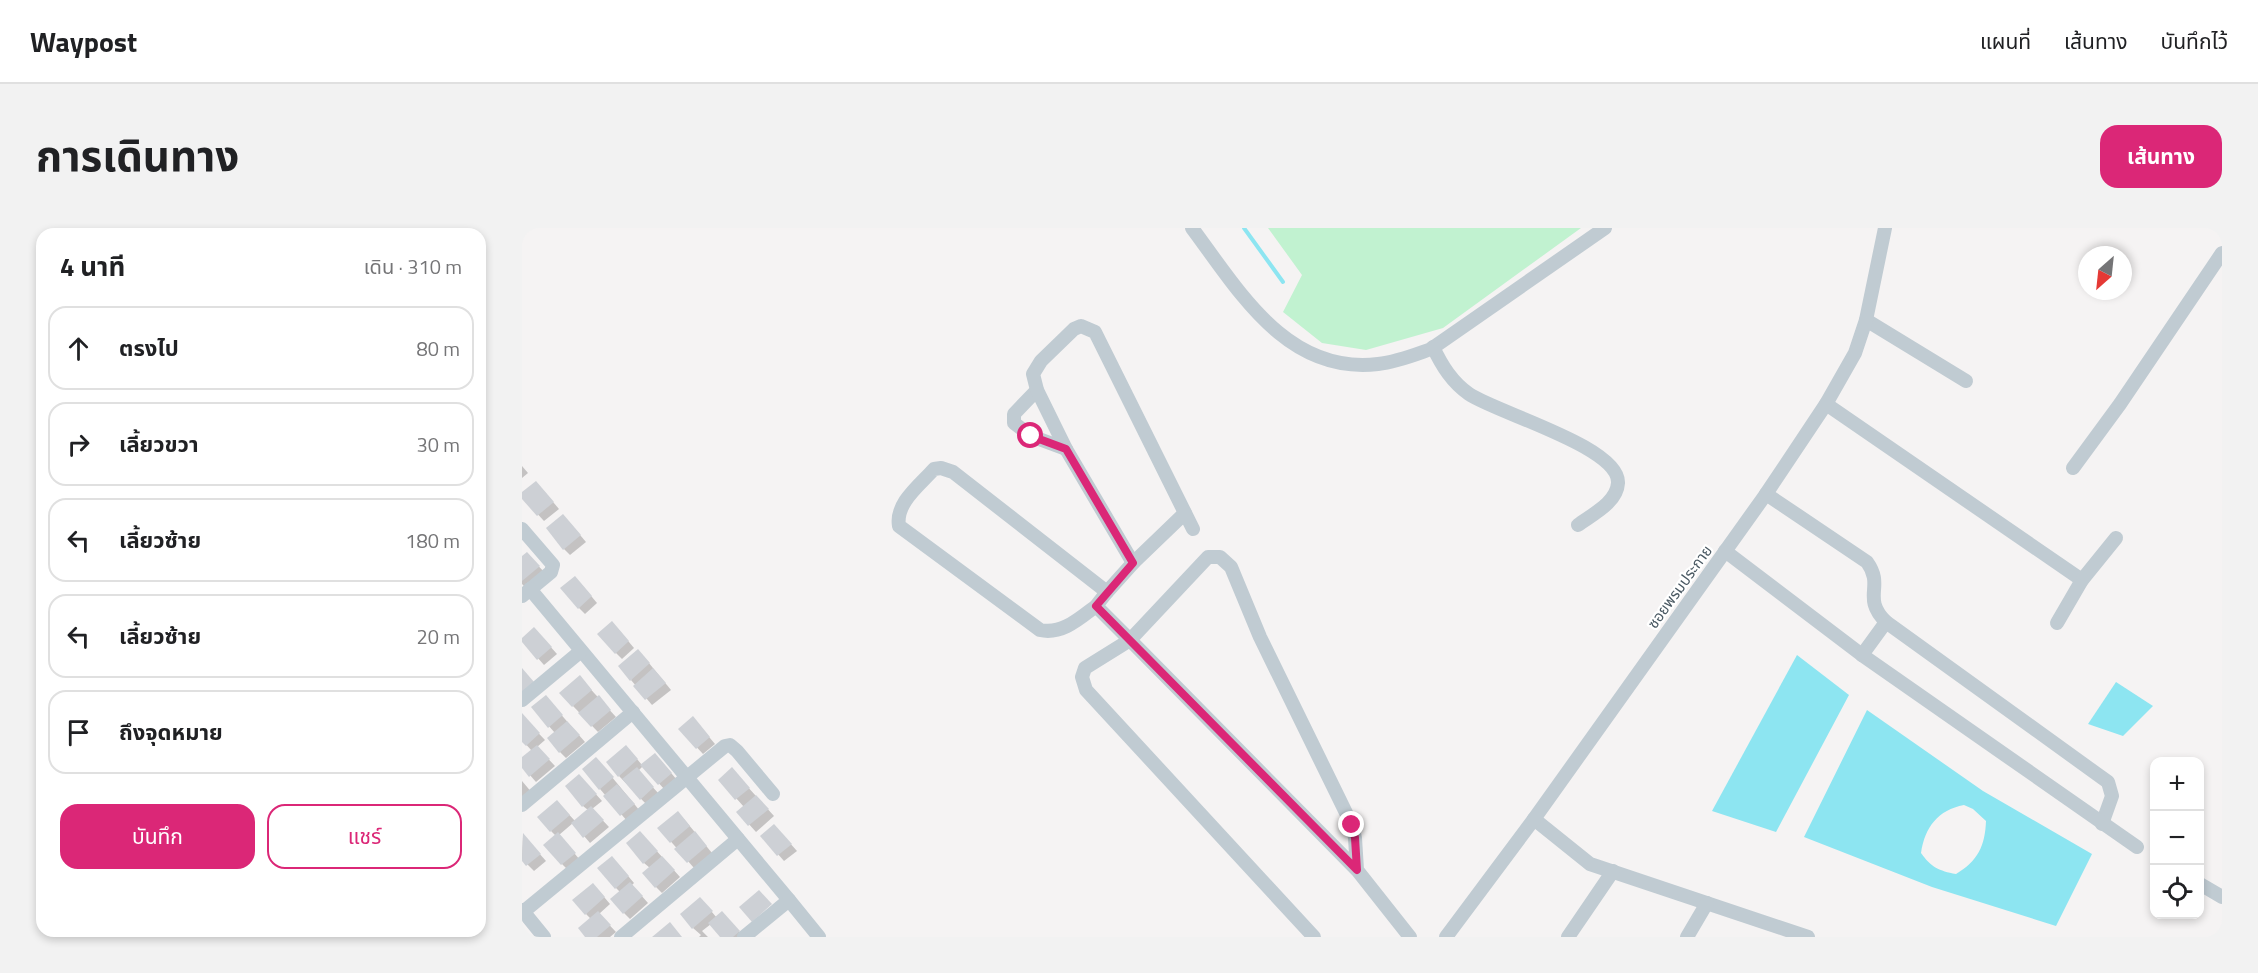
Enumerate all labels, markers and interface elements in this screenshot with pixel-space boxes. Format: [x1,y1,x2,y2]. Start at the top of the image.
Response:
text: Waypost [30,20,137,63]
text: แผนที่ [1980,25,2031,57]
text: เส้นทาง [2064,25,2128,57]
text: บันทึกไว้ [2161,25,2228,57]
text: การเดินทาง [36,123,239,187]
button: เส้นทาง [2100,125,2222,188]
north arrow [2078,246,2132,300]
text: 4 นาที [60,247,125,286]
text: เดิน · 310 m [364,251,462,282]
text: ตรงไป [119,331,179,365]
icon: ahead [62,332,95,365]
text: 80 m [416,333,460,364]
route start [1017,422,1043,448]
text: เลี้ยวขวา [119,427,199,461]
icon: right [62,428,95,461]
text: 30 m [416,429,460,460]
text: เลี้ยวซ้าย [119,523,201,557]
icon: left [62,524,95,557]
text: 180 m [405,525,460,556]
street label: ซอยพรมประกาย [1641,540,1718,633]
text: เลี้ยวซ้าย [119,619,201,653]
icon: left [62,620,95,653]
text: 20 m [416,621,460,652]
text: ถึงจุดหมาย [119,715,223,749]
icon: arrive [62,716,95,749]
map controls [2150,757,2204,919]
button: + [2150,757,2204,811]
button: บันทึก [60,804,255,869]
button: แชร์ [267,804,462,869]
route end [1338,811,1364,837]
button: − [2150,811,2204,865]
button: locate [2150,865,2204,919]

